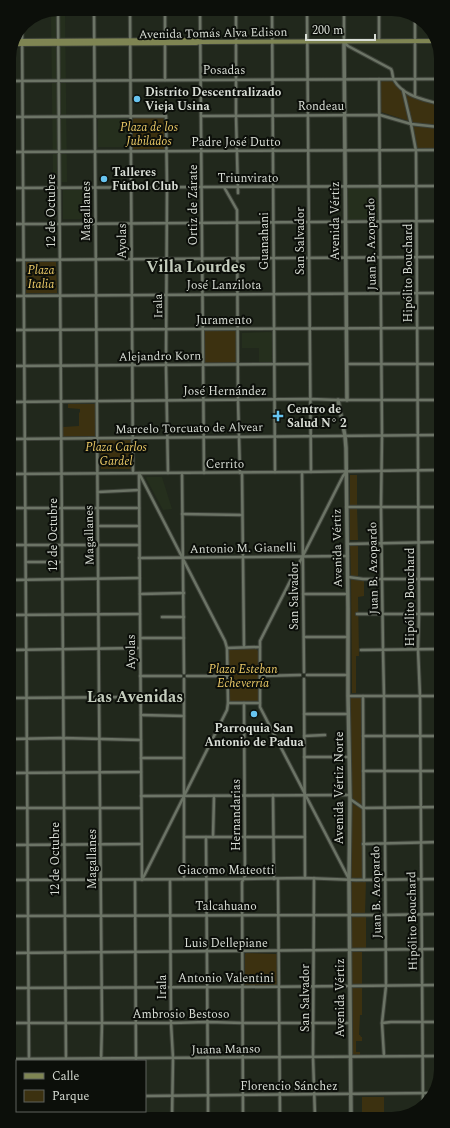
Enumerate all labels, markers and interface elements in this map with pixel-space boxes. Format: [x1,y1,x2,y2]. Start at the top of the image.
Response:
scale bar [306,16,375,42]
text: 200 m [312,21,343,40]
street label: Avenida Tomás Alva Edison [139,23,287,44]
street label: Posadas [203,61,245,80]
place label: Distrito Descentralizado Vieja Usina [145,83,282,116]
marker: Distrito Descentralizado Vieja Usina [132,94,142,104]
street label: Rondeau [298,97,345,116]
park label: Plaza de los Jubilados [120,118,179,151]
street label: Padre José Dutto [191,133,281,152]
place label: Talleres Fútbol Club [112,163,178,196]
street label: Ortiz de Zárate [184,164,203,246]
street label: Triunvirato [218,169,278,188]
street label: 12 de Octubre [42,174,61,248]
marker: Talleres Fútbol Club [99,174,109,184]
street label: Magallanes [77,181,96,241]
street label: Avenida Vértiz [326,182,345,261]
street label: Juan B. Azopardo [361,198,382,290]
street label: San Salvador [291,207,310,275]
street label: Guanahani [255,212,274,270]
street label: Ayolas [113,223,132,259]
street label: Hipólito Bouchard [399,223,418,323]
district label: Villa Lourdes [146,255,246,279]
park label: Plaza Italia [27,261,55,294]
street label: José Lanzilota [187,276,262,295]
street label: Irala [149,293,168,319]
street label: Juramento [196,311,252,330]
street label: Alejandro Korn [119,346,201,367]
street label: José Hernández [183,382,267,401]
place label: Centro de Salud N° 2 [287,400,347,433]
marker: Centro de Salud N° 2 [272,410,284,422]
street label: Marcelo Torcuato de Alvear [115,418,263,439]
park label: Plaza Carlos Gardel [85,438,148,471]
street label: Cerrito [206,455,244,474]
street label: 12 de Octubre [44,498,63,572]
street label: Magallanes [79,505,100,565]
street label: Avenida Vértiz [327,508,348,588]
street label: Juan B. Azopardo [363,522,384,614]
street label: Antonio M. Gianelli [189,538,297,559]
street label: Hipólito Bouchard [401,547,420,647]
street label: San Salvador [285,562,304,630]
street label: Ayolas [122,634,141,670]
park label: Plaza Esteban Echeverría [208,660,278,693]
district label: Las Avenidas [87,685,183,709]
marker: Parroquia San Antonio de Padua [249,709,259,719]
place label: Parroquia San Antonio de Padua [204,719,304,752]
street label: Avenida Vértiz Norte [330,731,349,844]
street label: Hernandarias [227,779,246,851]
street label: 12 de Octubre [46,822,65,896]
street label: Magallanes [83,829,102,889]
street label: Juan B. Azopardo [366,846,387,938]
street label: Giacomo Mateotti [177,861,275,880]
street label: Hipólito Bouchard [402,871,423,971]
street label: Talcahuano [195,897,257,916]
street label: Luis Dellepiane [184,934,268,953]
street label: Avenida Vértiz [331,959,350,1038]
street label: San Salvador [296,964,315,1032]
street label: Antonio Valentini [178,969,274,988]
street label: Irala [153,974,172,999]
street label: Ambrosio Bestoso [133,1005,229,1024]
street label: Juana Manso [191,1039,261,1060]
legend [16,1060,146,1112]
text: Calle [52,1067,80,1086]
street label: Florencio Sánchez [240,1077,338,1096]
text: Parque [52,1087,89,1106]

